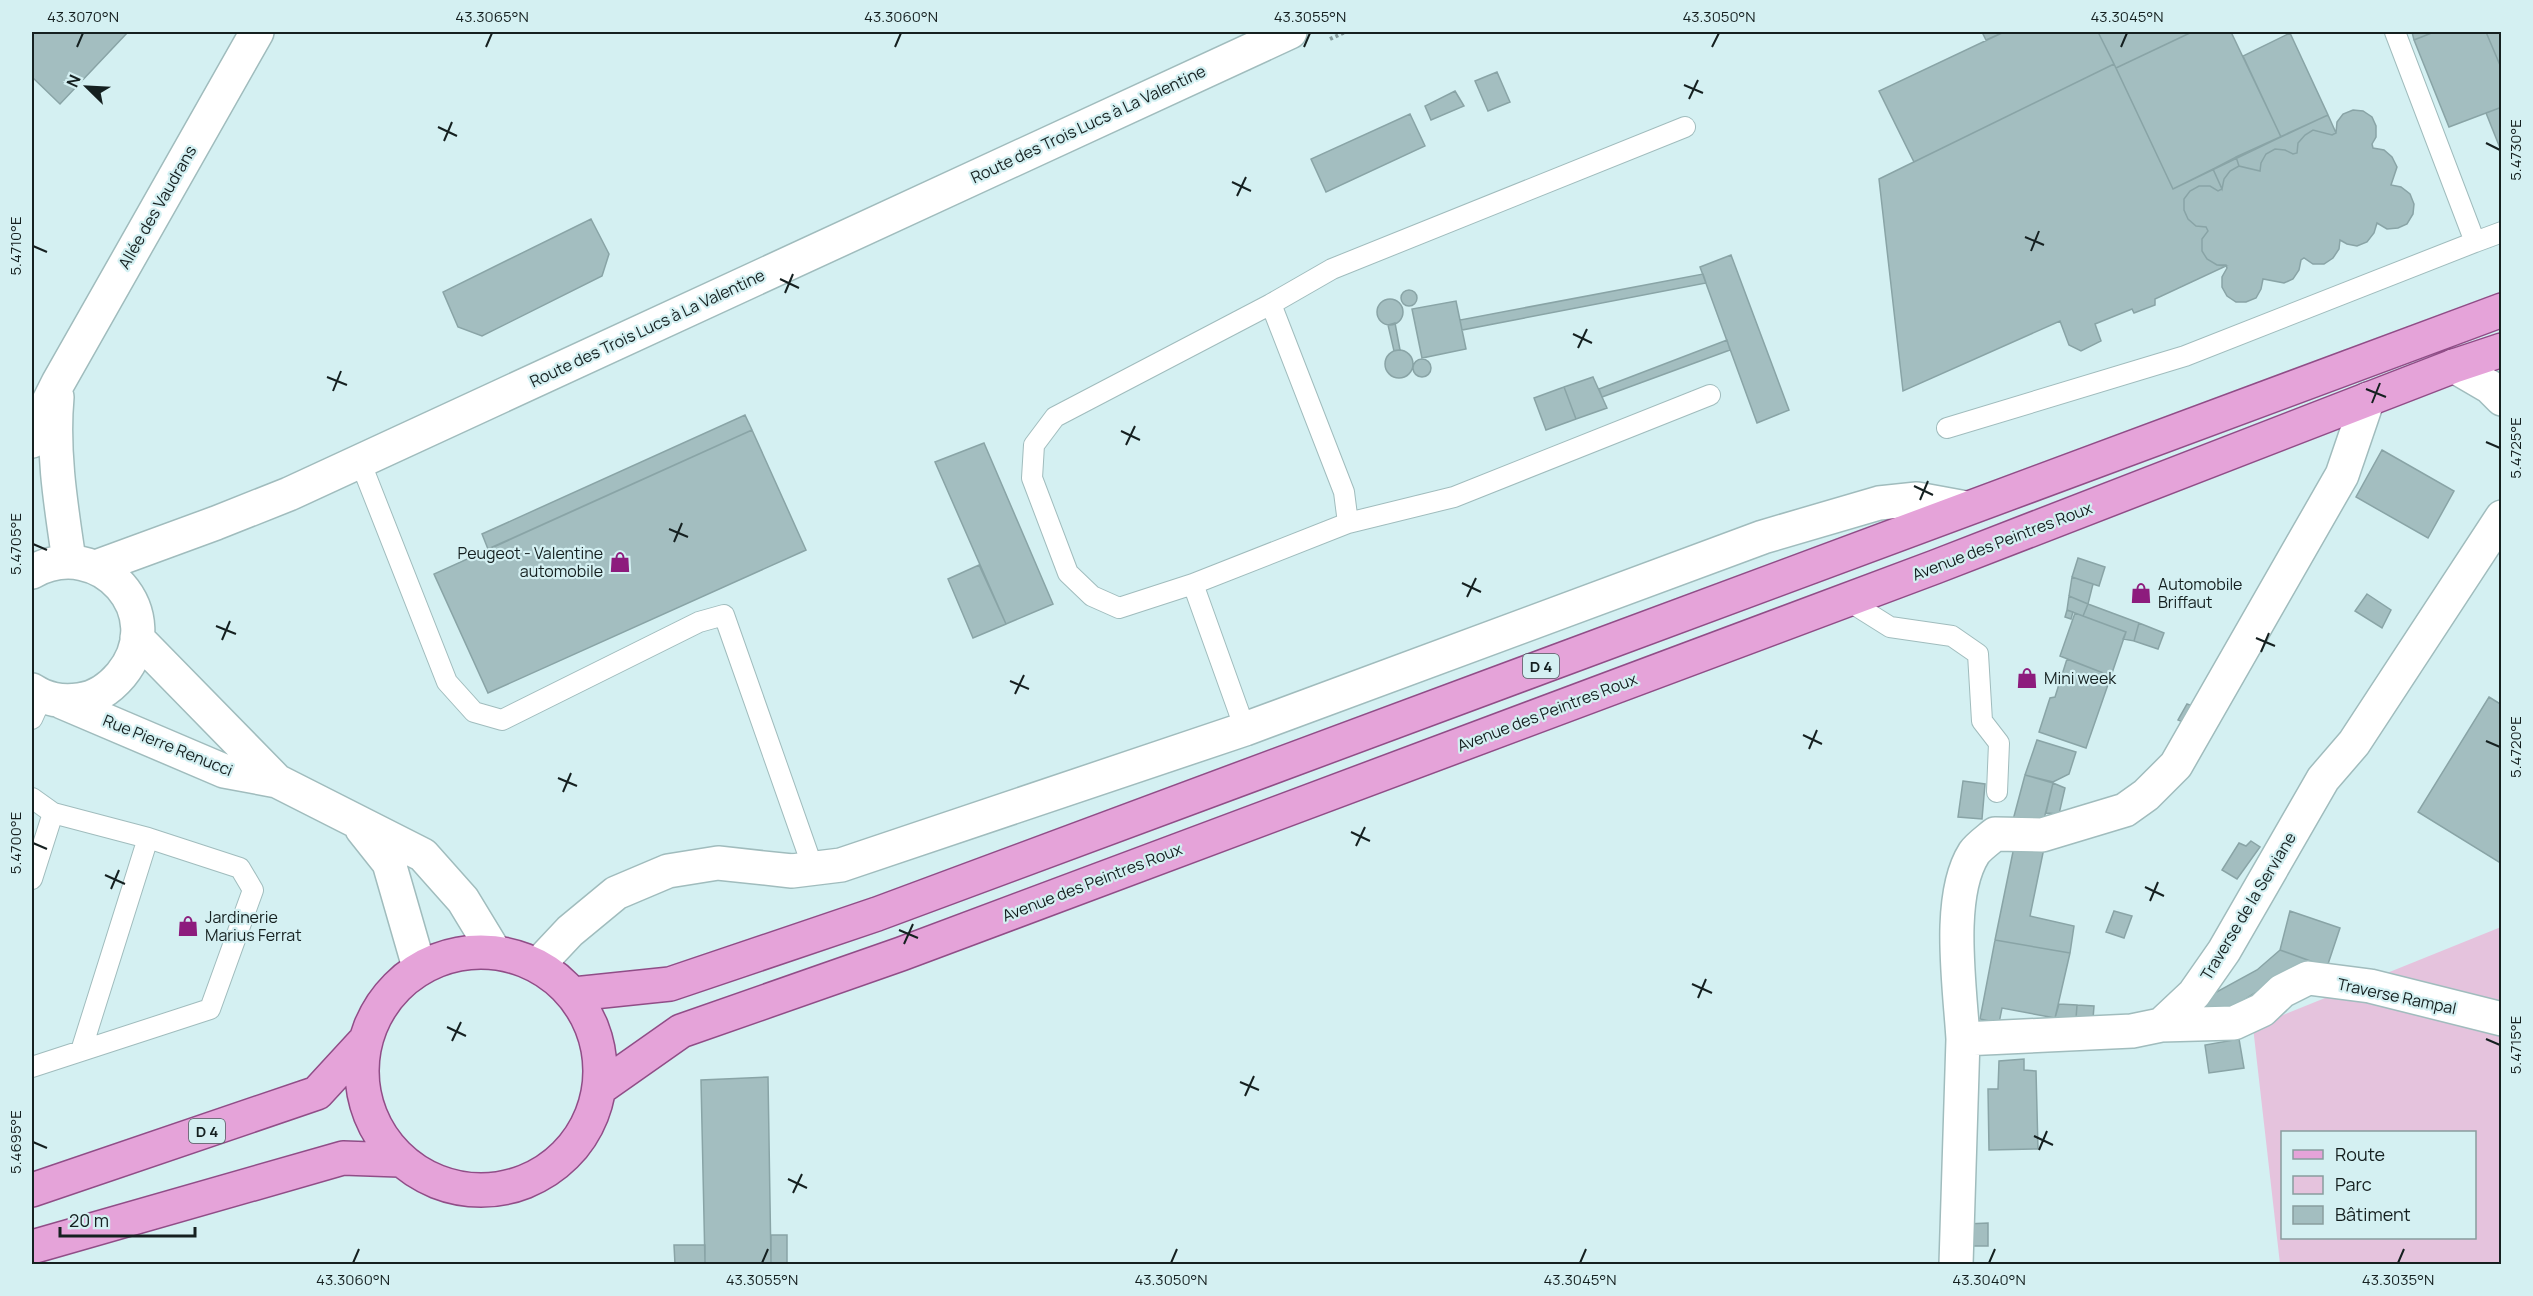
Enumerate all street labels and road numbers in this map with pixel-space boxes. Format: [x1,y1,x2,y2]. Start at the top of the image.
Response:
street label: Route des Trois Lucs à La Valentine [967,60,1209,188]
street label: Allée des Vaudrans [113,141,201,273]
street label: Route des Trois Lucs à La Valentine [526,264,768,392]
street label: Avenue des Peintres Roux [1909,496,2096,586]
road number: D 4 [1523,654,1559,678]
street label: Avenue des Peintres Roux [1454,667,1641,757]
street label: Rue Pierre Renucci [100,709,236,781]
street label: Traverse de la Serviane [2195,828,2301,984]
street label: Avenue des Peintres Roux [999,837,1186,927]
street label: Traverse Rampal [2336,973,2458,1019]
road number: D 4 [189,1119,225,1143]

